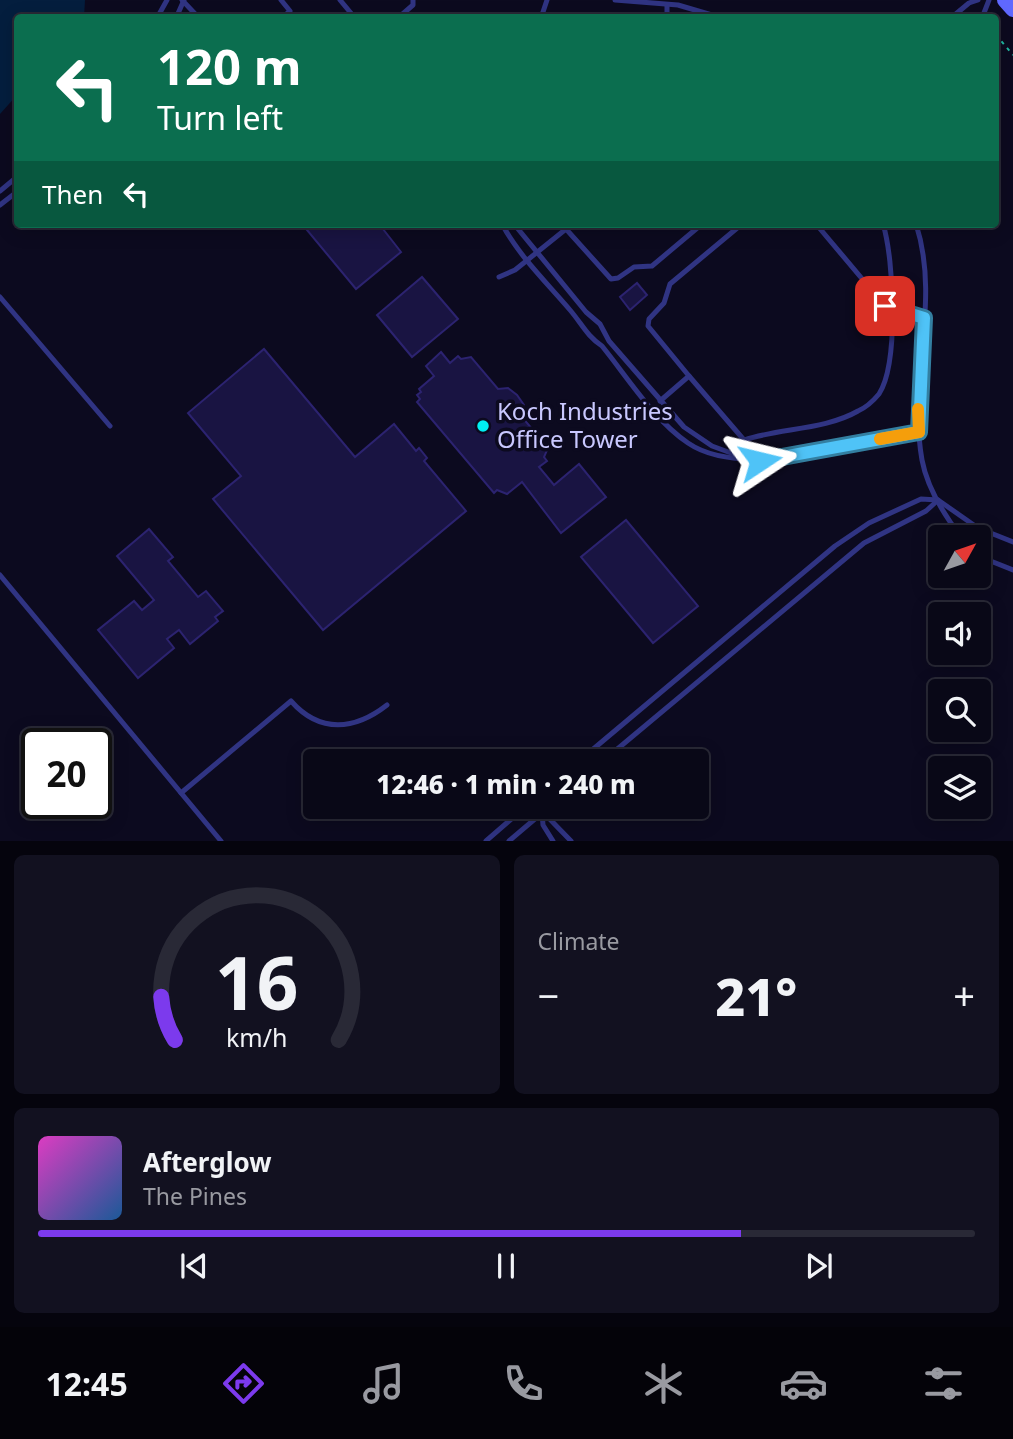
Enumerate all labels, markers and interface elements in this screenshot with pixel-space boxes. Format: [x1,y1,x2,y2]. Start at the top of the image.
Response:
text: 120 m [157,33,302,99]
icon: left [42,42,133,133]
text: Turn left [157,96,283,139]
icon: left [117,175,155,213]
text: Then [42,176,103,212]
pin [855,276,915,336]
icon: arrive [866,287,904,325]
place label: Koch Industries Office Tower [497,394,673,455]
marker: Koch Industries Office Tower [475,418,491,434]
position arrow [723,424,797,498]
north arrow [928,525,990,588]
map controls [928,525,991,819]
button: sound [928,602,991,665]
button: search [928,679,991,742]
speed limit sign: 20 [21,728,112,819]
button: layers [928,756,991,819]
text: 12:46 · 1 min · 240 m [376,766,636,802]
text: Climate [538,925,620,957]
text: 16 [215,933,298,1032]
text: 21° [715,960,797,1031]
text: − [538,969,559,1021]
text: + [953,969,975,1021]
text: km/h [226,1020,288,1054]
text: Afterglow [143,1144,271,1180]
text: The Pines [143,1180,247,1212]
icon: previous [175,1247,213,1285]
icon: pause [487,1247,525,1285]
icon: next [800,1247,838,1285]
icon: directions [219,1359,268,1408]
icon: music [359,1359,408,1408]
icon: phone [499,1359,548,1408]
icon: climate [639,1359,688,1408]
icon: car [779,1359,828,1408]
icon: filters [919,1359,968,1408]
text: 12:45 [45,1362,128,1405]

